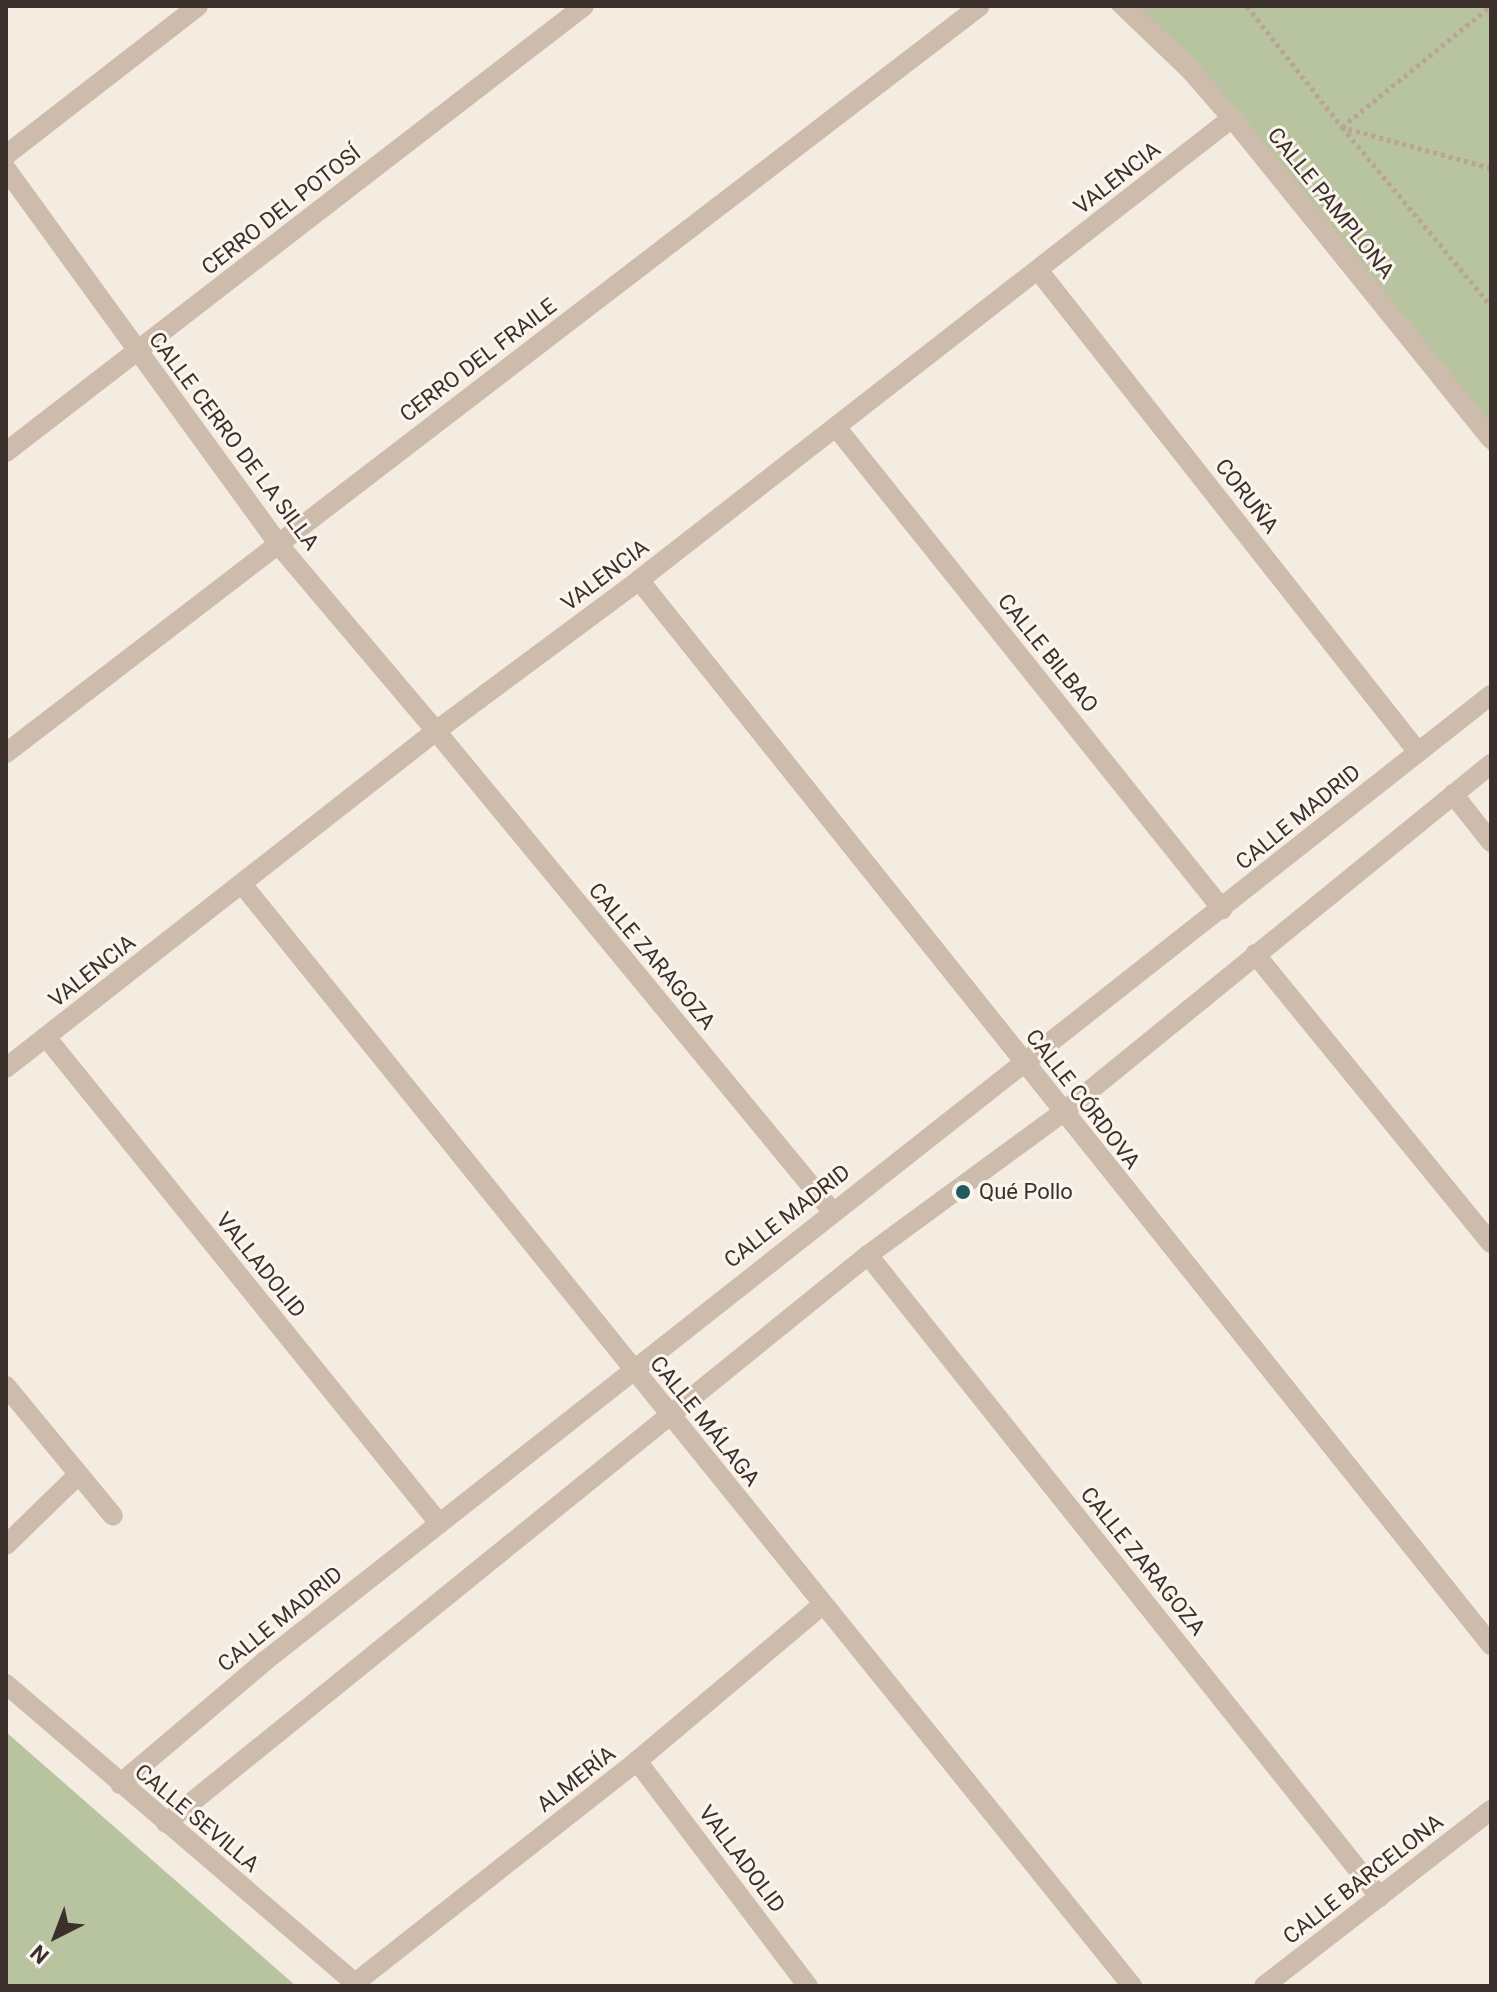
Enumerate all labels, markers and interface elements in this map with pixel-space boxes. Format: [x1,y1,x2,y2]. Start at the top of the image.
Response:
street label: CALLE PAMPLONA [1262,122,1400,284]
street label: VALENCIA [1069,136,1165,220]
street label: CERRO DEL POTOSÍ [196,140,366,280]
street label: CERRO DEL FRAILE [395,293,561,427]
street label: CALLE CERRO DE LA SILLA [143,327,325,555]
street label: CORUÑA [1210,453,1284,539]
street label: VALENCIA [556,534,654,616]
street label: CALLE BILBAO [992,588,1104,718]
street label: CALLE MADRID [1230,759,1366,875]
street label: CALLE ZARAGOZA [583,877,721,1035]
street label: VALENCIA [44,929,140,1013]
street label: CALLE CÓRDOVA [1020,1024,1146,1174]
street label: CALLE MADRID [719,1159,855,1273]
place label: Qué Pollo [979,1179,1073,1205]
marker: Qué Pollo [954,1183,972,1201]
street label: VALLADOLID [211,1207,311,1323]
street label: CALLE MÁLAGA [644,1351,766,1491]
street label: CALLE ZARAGOZA [1075,1481,1211,1641]
street label: CALLE MADRID [212,1561,348,1677]
street label: ALMERÍA [532,1740,620,1818]
street label: CALLE SEVILLA [129,1758,265,1878]
street label: VALLADOLID [693,1800,791,1918]
street label: CALLE BARCELONA [1278,1808,1448,1950]
north arrow [16,1896,96,1976]
text: N [25,1940,54,1969]

